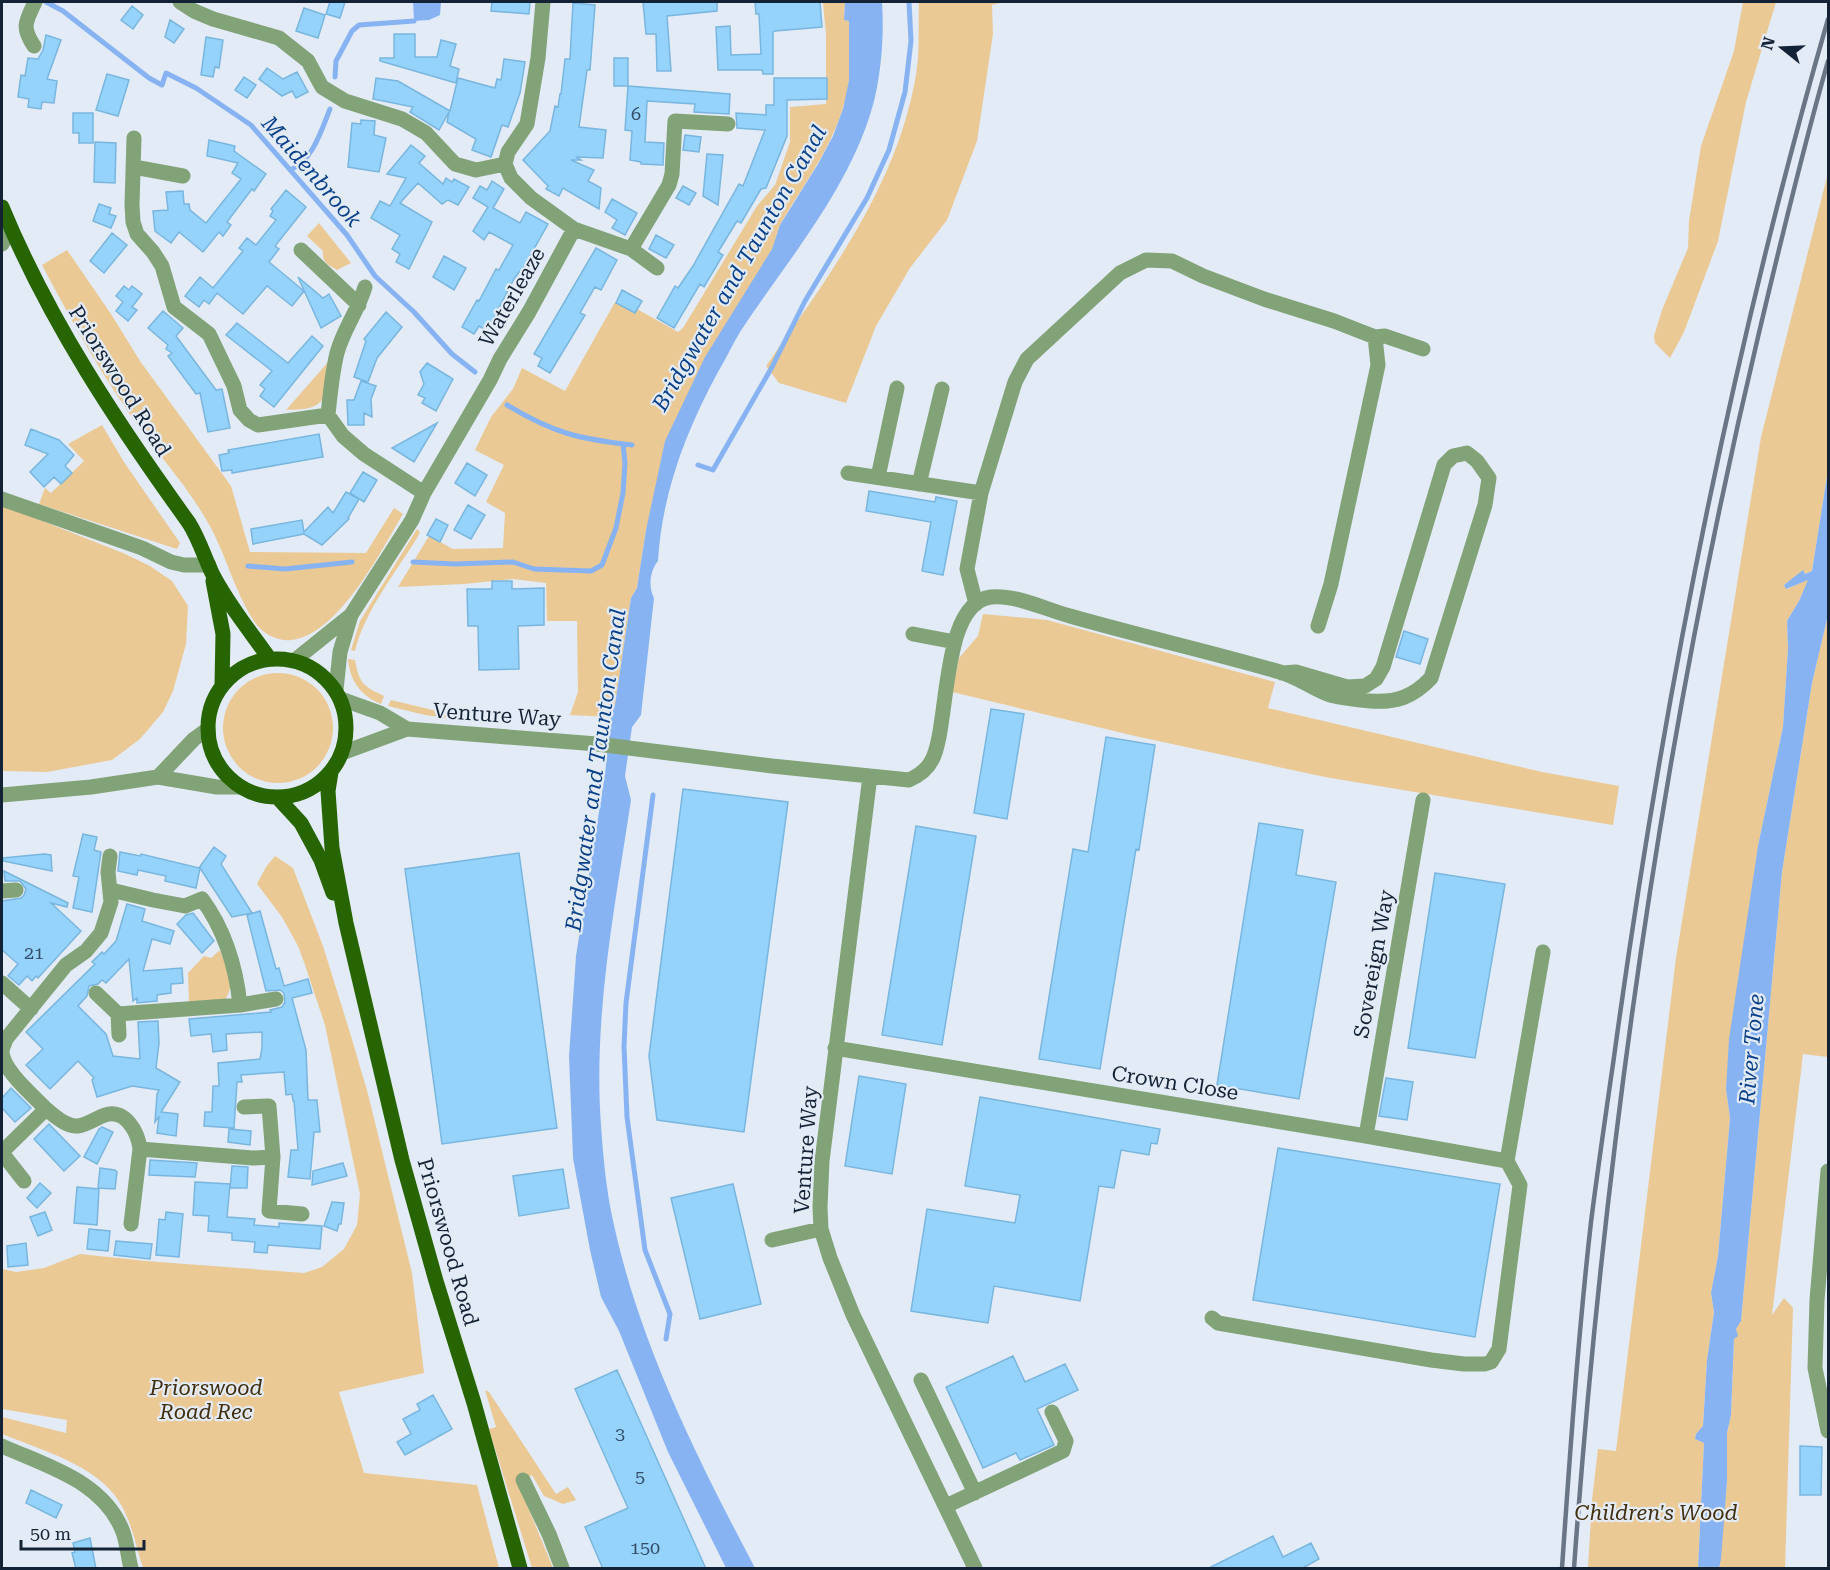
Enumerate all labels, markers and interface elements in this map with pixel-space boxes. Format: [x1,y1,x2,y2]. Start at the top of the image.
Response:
north arrow [1752,18,1812,78]
text: N [1757,35,1779,52]
house number: 6 [631,103,641,124]
water label: Maidenbrook [256,110,367,232]
water label: Bridgwater and Taunton Canal [647,121,832,416]
street label: Waterleaze [474,243,550,351]
street label: Priorswood Road [64,301,176,461]
water label: Bridgwater and Taunton Canal [560,607,631,934]
street label: Venture Way [432,699,563,731]
street label: Sovereign Way [1349,887,1399,1040]
house number: 21 [24,942,44,963]
water label: River Tone [1734,993,1769,1106]
street label: Crown Close [1110,1061,1240,1105]
street label: Venture Way [790,1084,822,1215]
street label: Priorswood Road [413,1155,484,1329]
park label: Priorswood Road Rec [148,1376,263,1424]
house number: 3 [615,1423,625,1444]
house number: 5 [635,1466,645,1487]
park label: Children's Wood [1574,1501,1738,1525]
scale bar [21,1513,144,1551]
text: 50 m [30,1523,71,1544]
house number: 150 [630,1537,660,1558]

